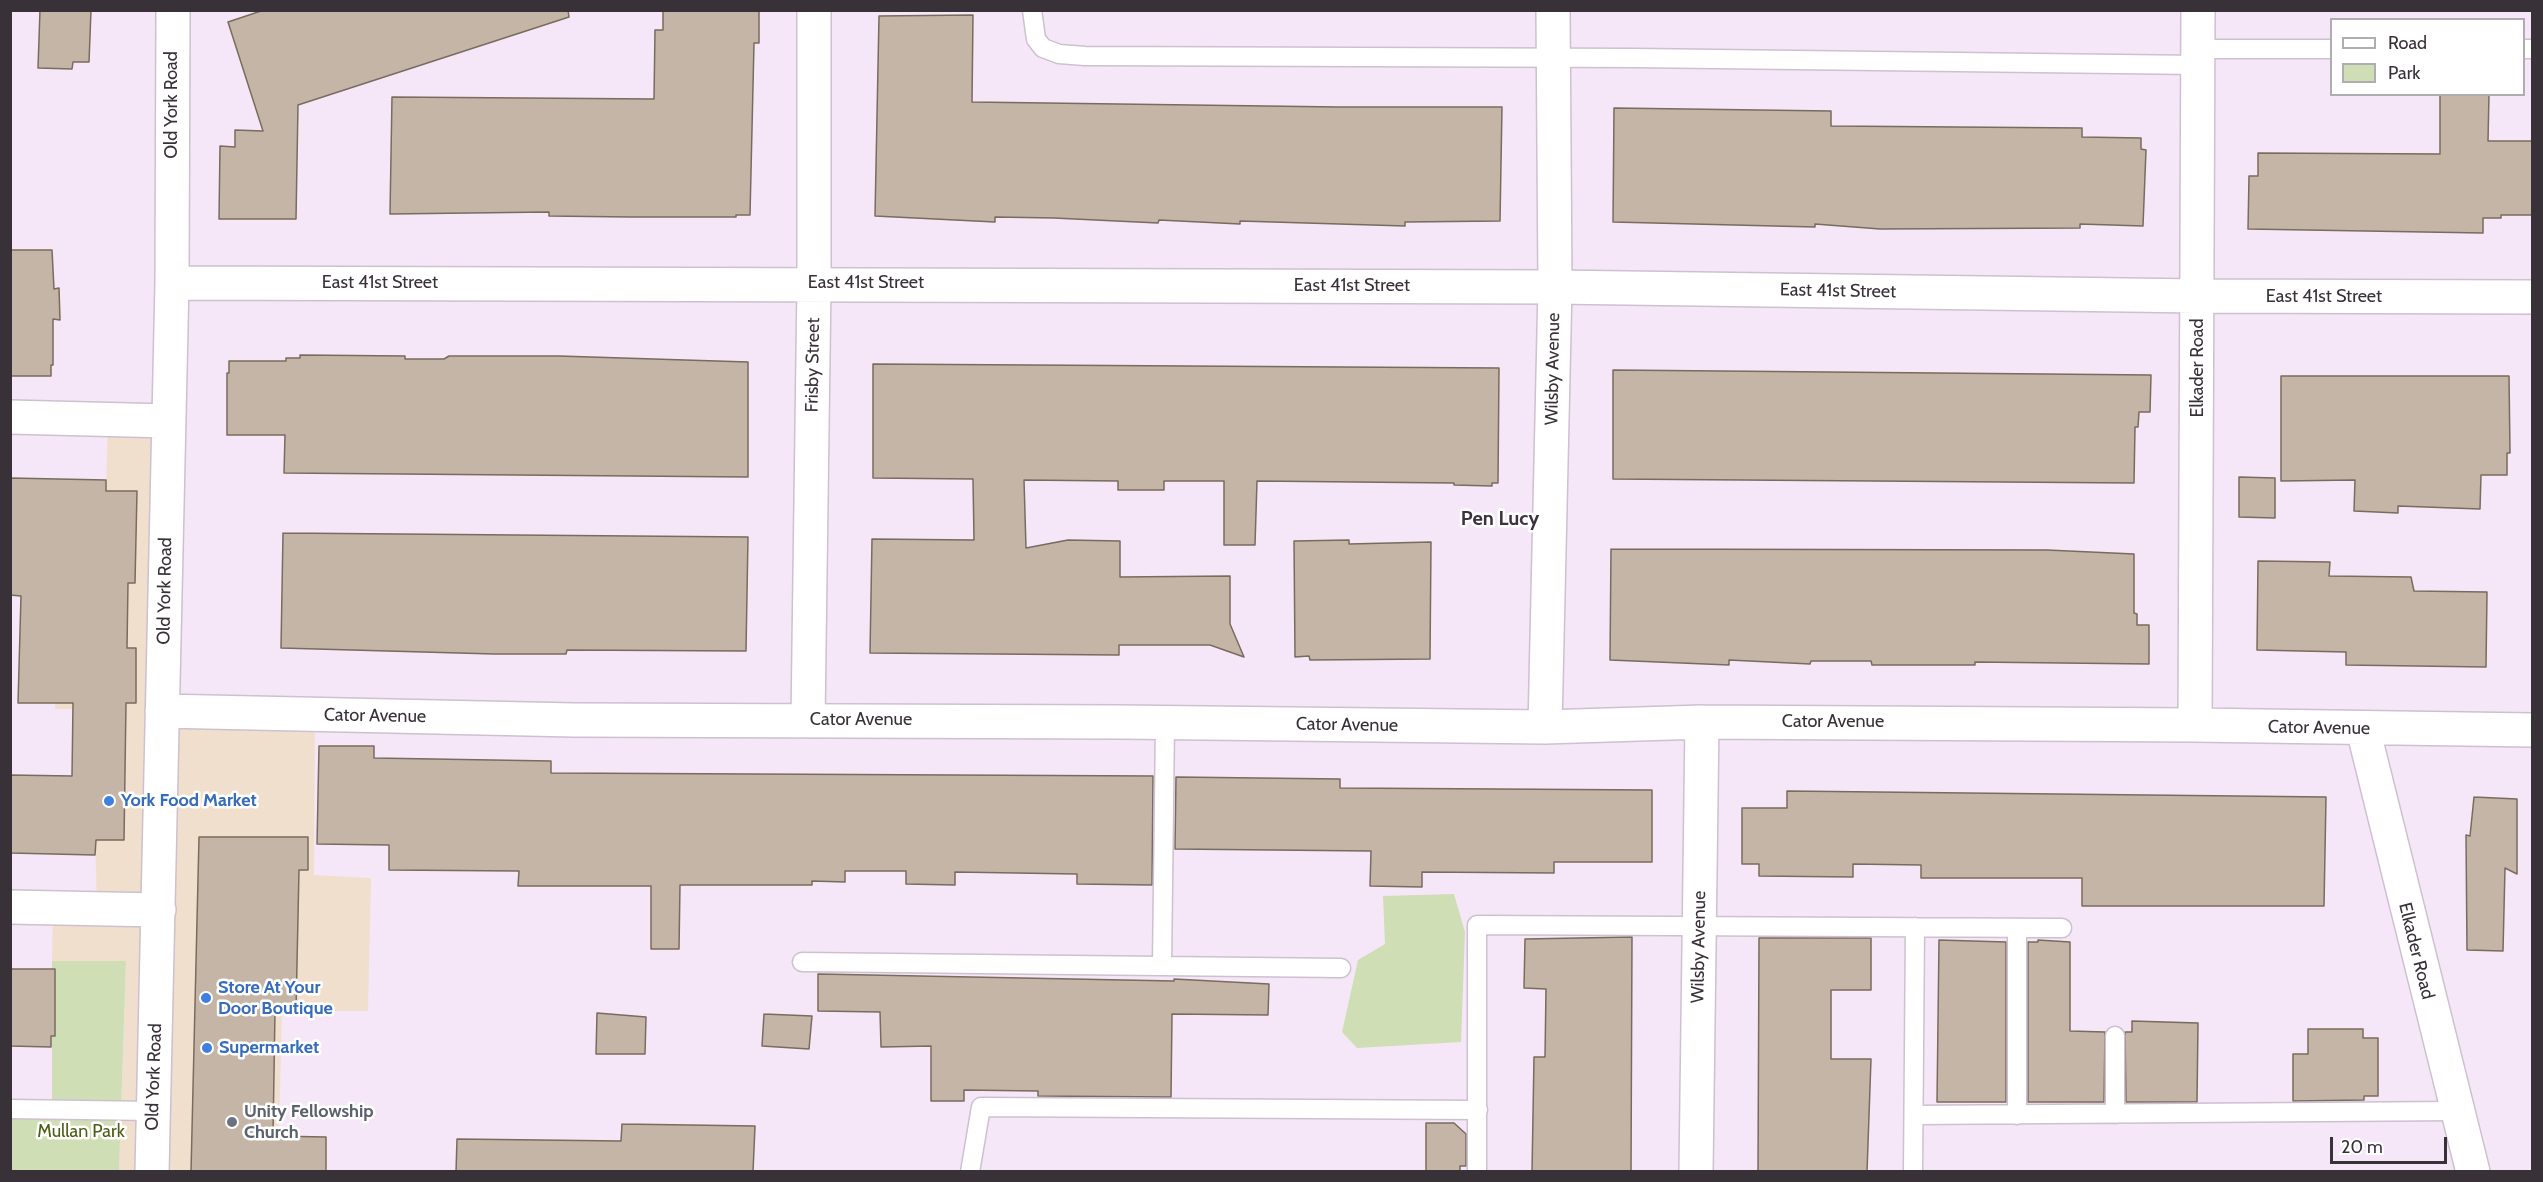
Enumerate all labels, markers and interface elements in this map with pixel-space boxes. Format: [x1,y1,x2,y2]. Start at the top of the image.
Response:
legend [2330,18,2525,96]
text: Road [2388,32,2427,54]
street label: Old York Road [161,51,183,159]
text: Park [2388,62,2420,84]
street label: East 41st Street [322,272,438,294]
street label: East 41st Street [808,272,924,294]
street label: East 41st Street [1294,275,1410,297]
street label: East 41st Street [1780,279,1896,303]
street label: East 41st Street [2266,286,2382,308]
street label: Wilsby Avenue [1541,313,1565,425]
street label: Frisby Street [801,317,825,413]
street label: Elkader Road [2187,319,2209,417]
district label: Pen Lucy [1461,507,1539,531]
street label: Old York Road [153,537,177,645]
street label: Cator Avenue [324,704,426,728]
street label: Cator Avenue [810,709,912,731]
street label: Cator Avenue [1782,711,1884,733]
street label: Cator Avenue [1296,713,1398,737]
street label: Cator Avenue [2268,716,2370,740]
place label: York Food Market [121,790,257,812]
marker: York Food Market [102,794,116,808]
street label: Wilsby Avenue [1687,891,1711,1003]
street label: Elkader Road [2394,900,2438,1002]
place label: Store At Your Door Boutique [218,977,333,1020]
marker: Store At Your Door Boutique [199,991,213,1005]
street label: Old York Road [141,1023,167,1131]
place label: Supermarket [219,1037,319,1059]
marker: Supermarket [200,1041,214,1055]
place label: Unity Fellowship Church [244,1101,374,1144]
marker: Unity Fellowship Church [225,1115,239,1129]
park label: Mullan Park [37,1121,125,1143]
scale bar [2333,1125,2450,1163]
text: 20 m [2341,1136,2383,1158]

